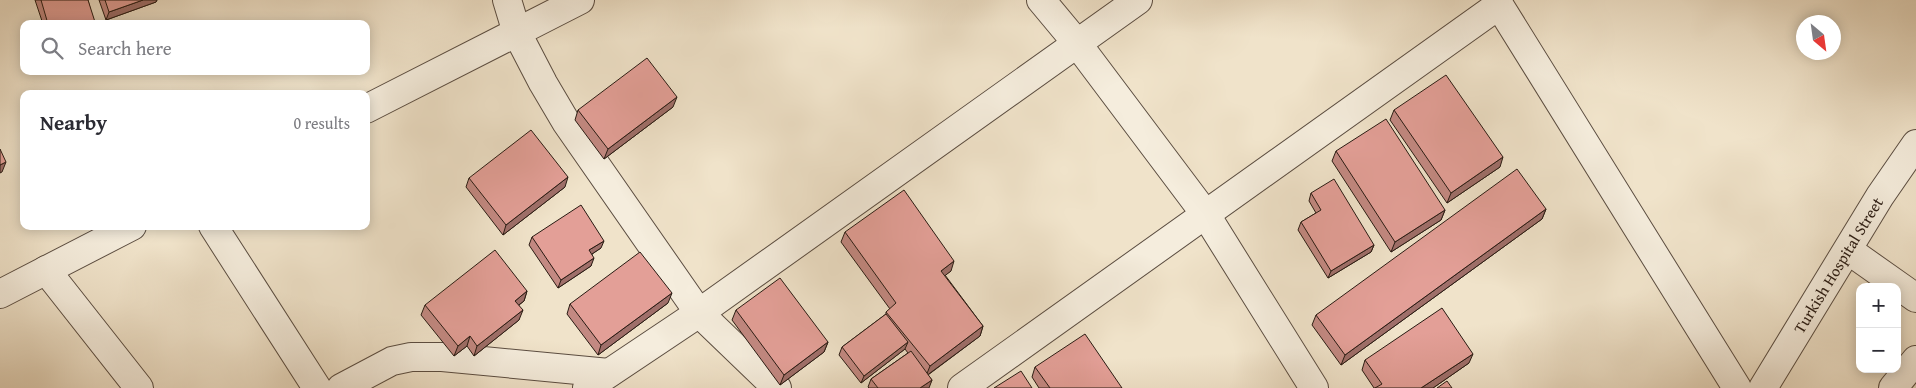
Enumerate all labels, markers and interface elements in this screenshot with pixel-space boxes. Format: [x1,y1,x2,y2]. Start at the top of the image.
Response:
north arrow [1796,15,1841,60]
search box [20,20,370,75]
icon: search [38,34,66,62]
text: Search here [78,34,172,62]
text: Nearby [40,107,107,138]
text: 0 results [293,111,350,135]
street label: Turkish Hospital Street [1787,192,1889,338]
map controls [1856,283,1901,373]
button: + [1856,283,1901,328]
button: − [1856,328,1901,373]

